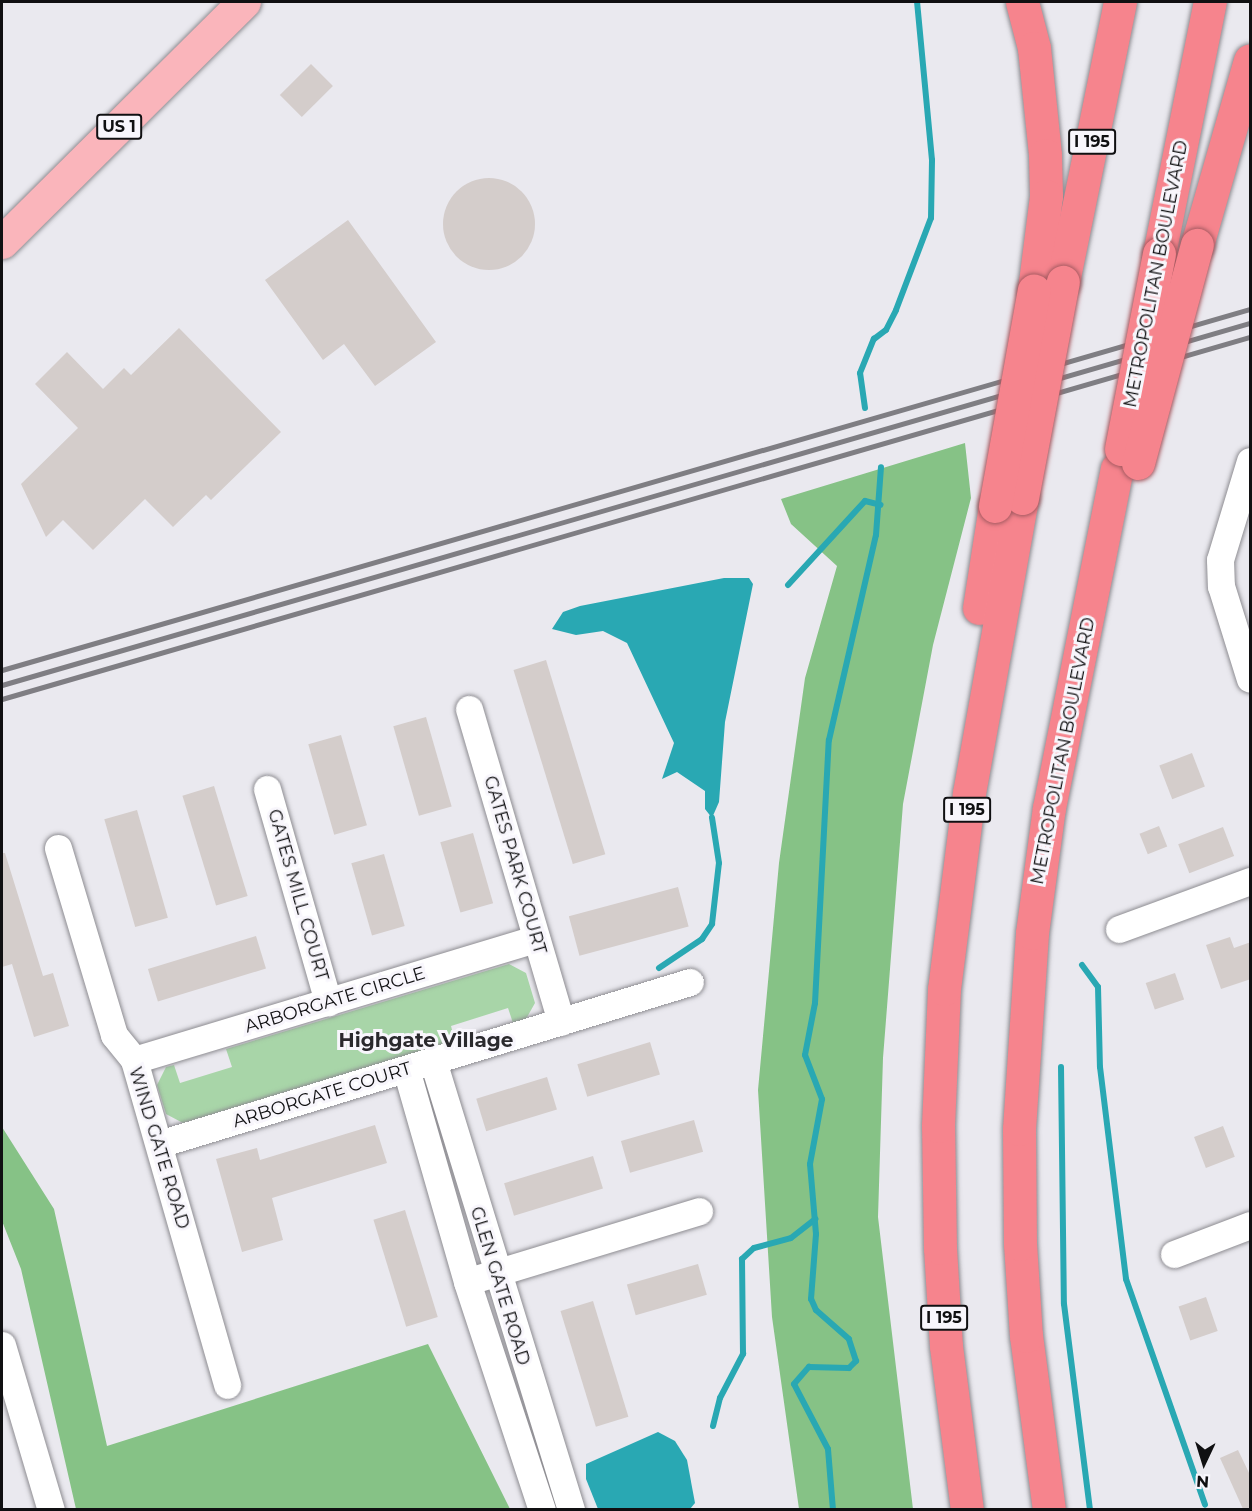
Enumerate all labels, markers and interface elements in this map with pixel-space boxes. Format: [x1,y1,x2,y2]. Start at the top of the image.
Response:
road number: US 1 [95,114,143,140]
road number: I 195 [1068,129,1116,155]
street label: METROPOLITAN BOULEVARD [1119,139,1193,409]
street label: METROPOLITAN BOULEVARD [1026,616,1100,886]
street label: GATES PARK COURT [479,773,551,957]
road number: I 195 [943,797,991,823]
street label: GATES MILL COURT [263,807,333,983]
street label: ARBORGATE CIRCLE [242,962,428,1038]
district label: Highgate Village [339,1028,513,1052]
street label: ARBORGATE COURT [230,1058,414,1132]
street label: WIND GATE ROAD [124,1064,194,1232]
street label: GLEN GATE ROAD [466,1204,534,1368]
road number: I 195 [920,1305,968,1331]
north arrow [1174,1433,1234,1493]
text: N [1196,1472,1210,1491]

